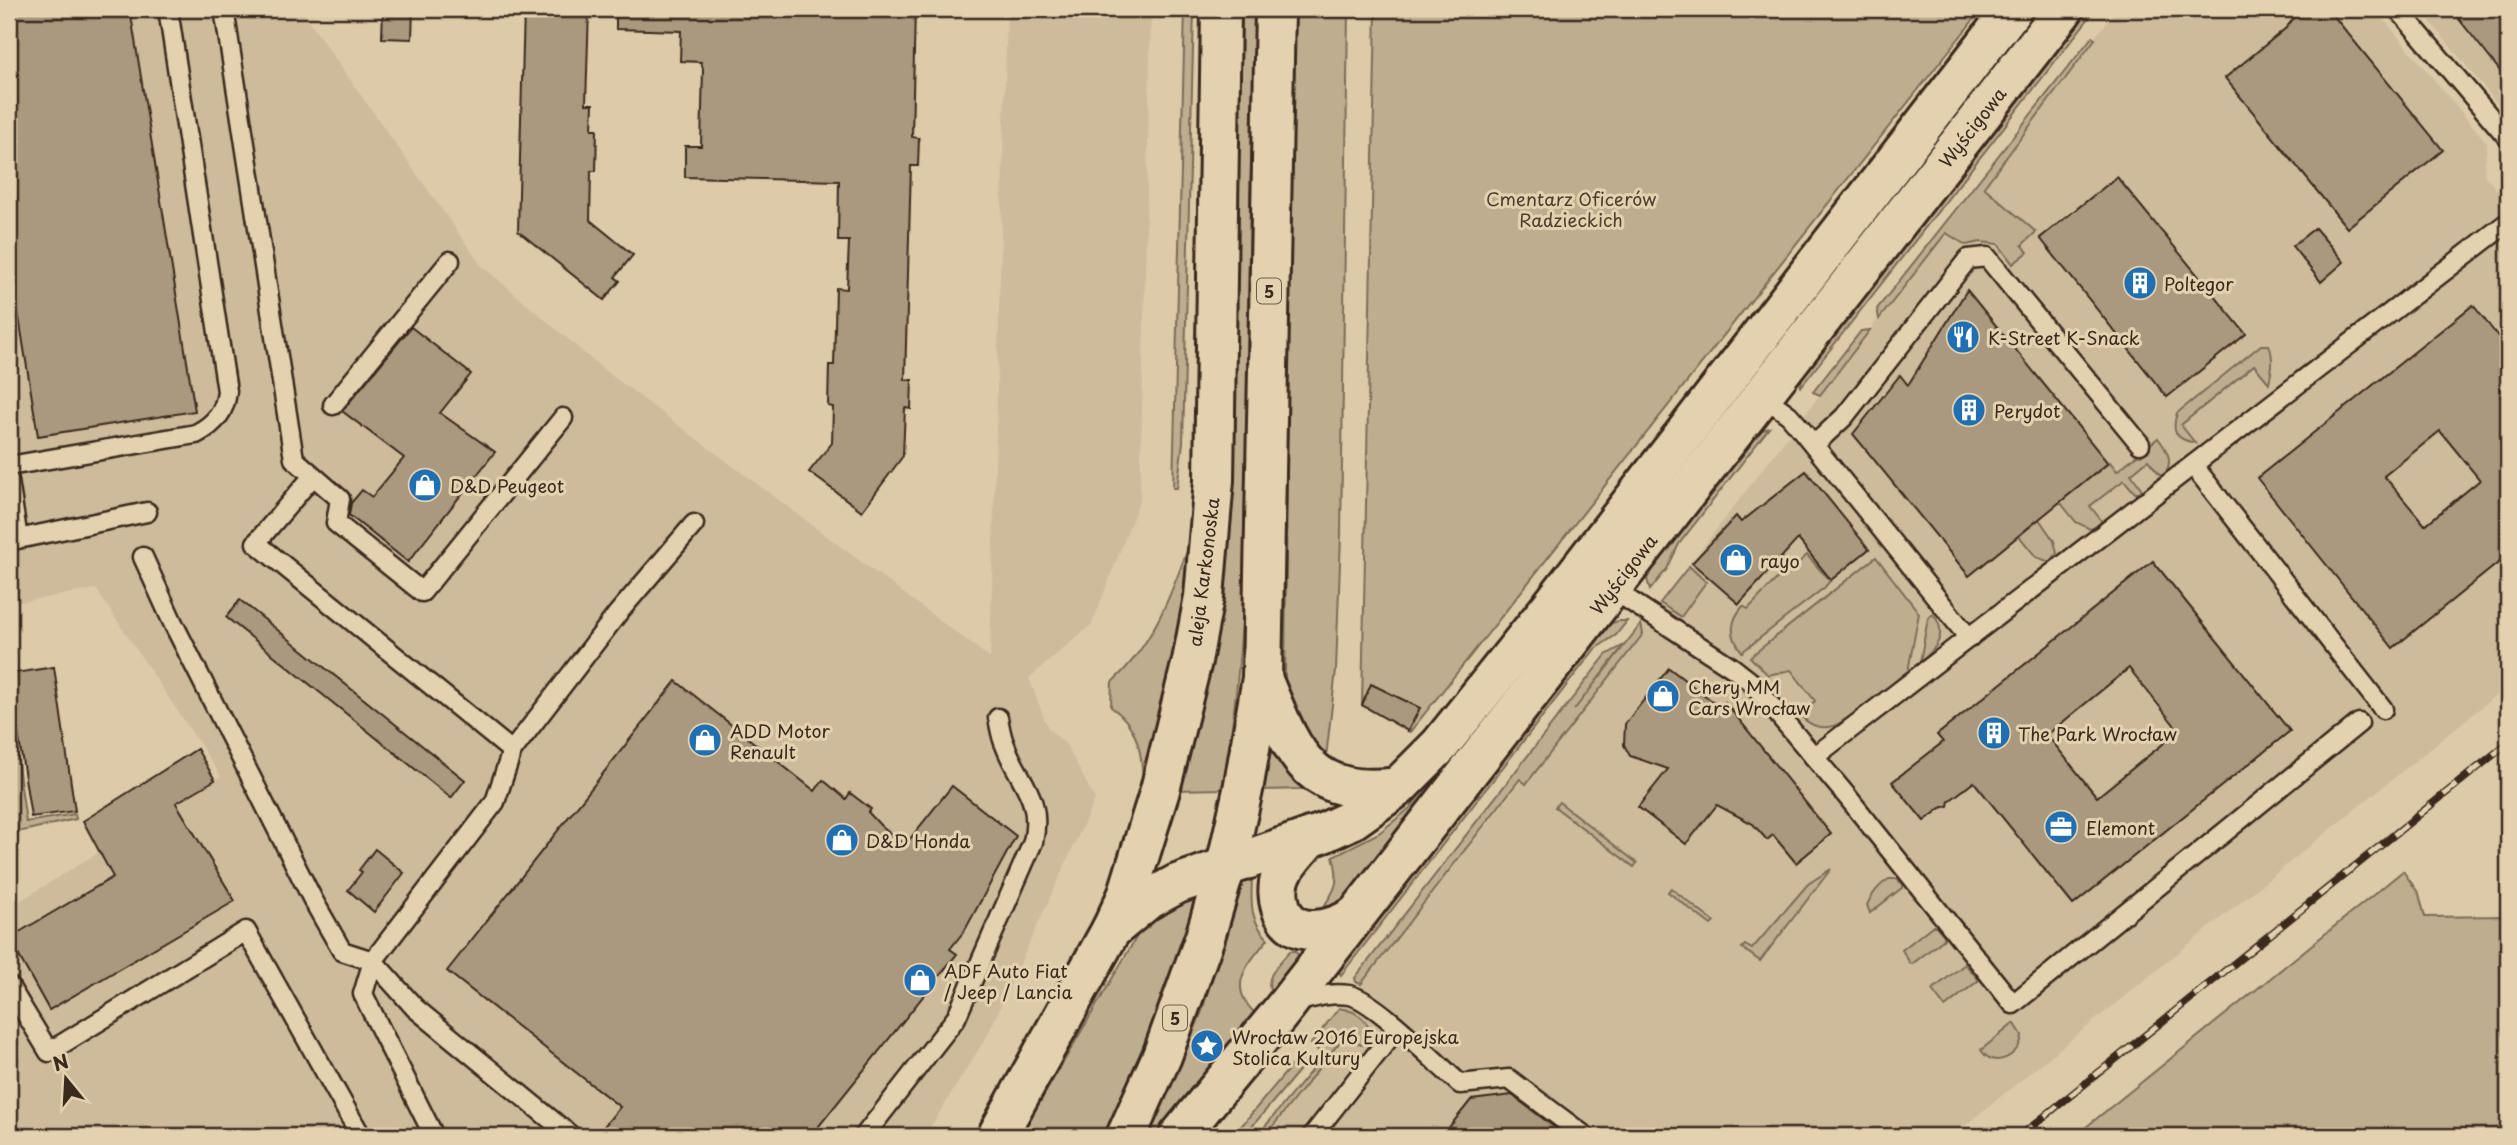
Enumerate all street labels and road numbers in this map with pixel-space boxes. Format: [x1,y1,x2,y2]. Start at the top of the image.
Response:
street label: Wyścigowa [1932,80,2012,173]
road number: 5 [1257,278,1281,304]
street label: aleja Karkonoska [1180,495,1226,648]
street label: Wyścigowa [1583,527,1663,620]
road number: 5 [1163,1006,1187,1030]

